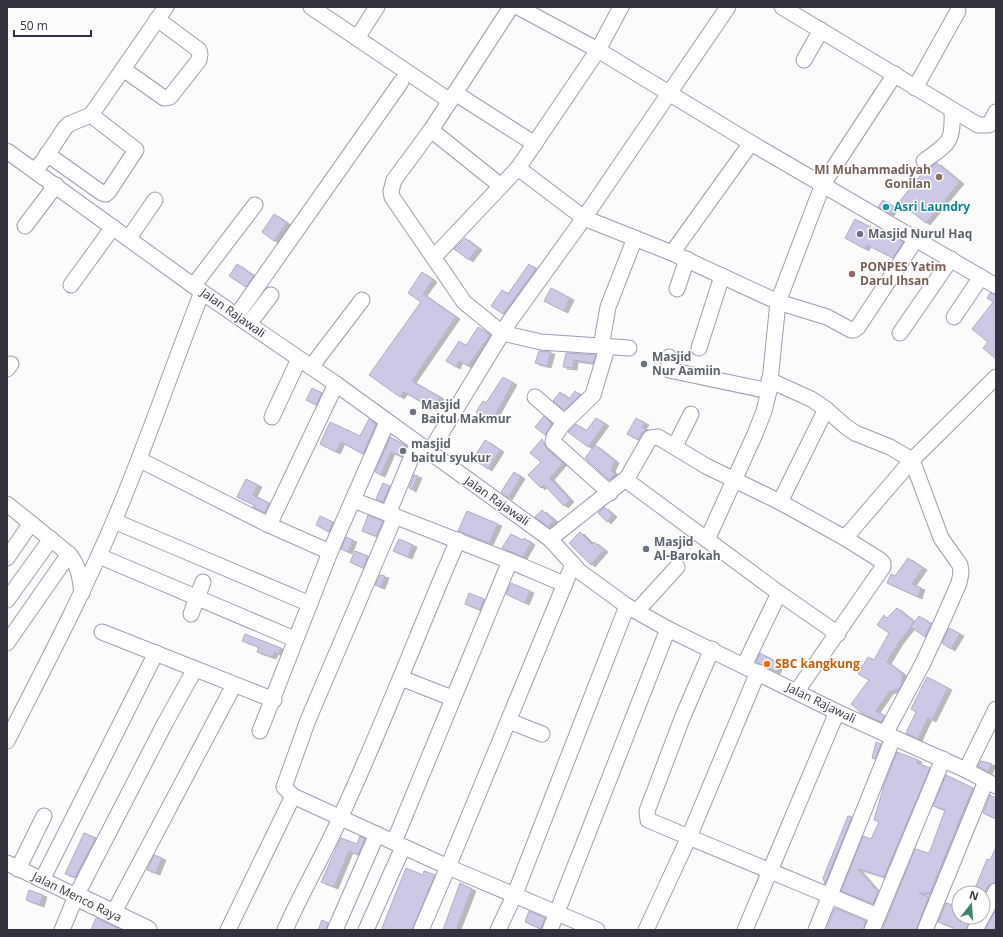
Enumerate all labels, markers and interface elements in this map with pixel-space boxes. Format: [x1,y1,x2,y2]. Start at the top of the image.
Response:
scale bar [14,12,91,38]
text: 50 m [20,17,48,34]
place label: MI Muhammadiyah Gonilan [814,161,931,192]
marker: MI Muhammadiyah Gonilan [934,172,944,182]
place label: Asri Laundry [894,198,970,215]
marker: Asri Laundry [881,202,891,212]
place label: Masjid Nurul Haq [868,225,972,242]
marker: Masjid Nurul Haq [855,229,865,239]
place label: PONPES Yatim Darul Ihsan [860,258,946,289]
marker: PONPES Yatim Darul Ihsan [847,269,857,279]
street label: Jalan Rajawali [197,283,269,341]
place label: Masjid Nur Aamiin [652,348,721,379]
marker: Masjid Nur Aamiin [639,359,649,369]
place label: Masjid Baitul Makmur [421,396,512,427]
marker: Masjid Baitul Makmur [408,407,418,417]
place label: masjid baitul syukur [411,435,491,466]
marker: masjid baitul syukur [398,446,408,456]
street label: Jalan Rajawali [461,471,533,529]
place label: Masjid Al-Barokah [654,533,721,564]
marker: Masjid Al-Barokah [641,544,651,554]
place label: SBC kangkung [775,655,860,672]
marker: SBC kangkung [762,659,772,669]
street label: Jalan Rajawali [782,678,859,727]
street label: Jalan Menco Raya [29,867,125,926]
north arrow [951,885,991,925]
text: N [968,886,981,903]

